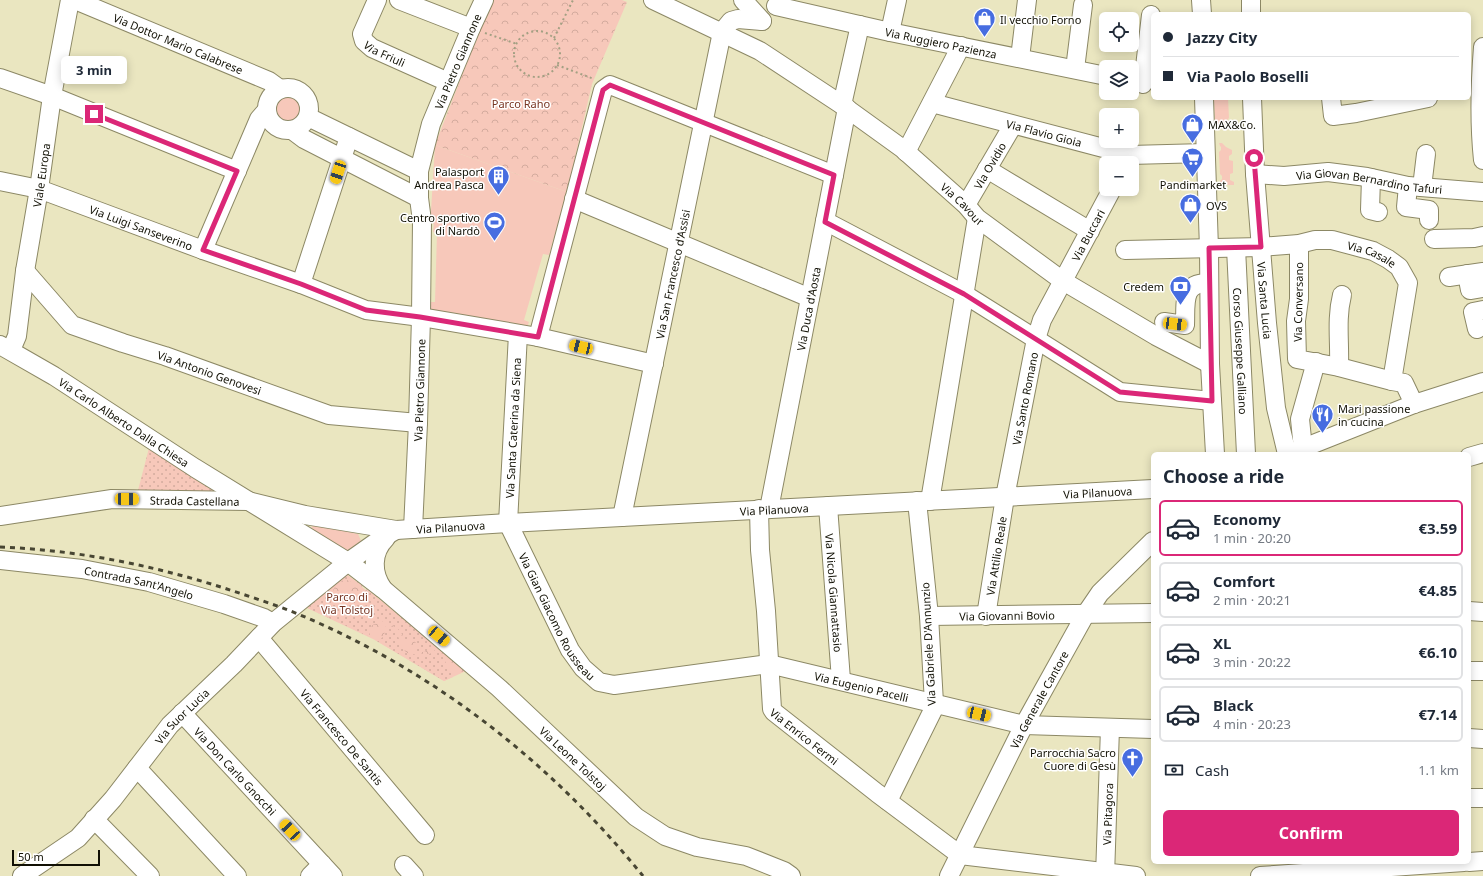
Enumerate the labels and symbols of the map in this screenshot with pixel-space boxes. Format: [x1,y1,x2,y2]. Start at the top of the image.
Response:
shop icon: Il vecchio Forno [972,6,998,39]
street label: Via Dottor Mario Calabrese [111,9,245,77]
street label: Via Pietro Giannone [431,11,484,111]
place label: Il vecchio Forno [1000,12,1082,27]
street label: Via Ruggiero Pazienza [884,24,998,61]
street label: Via Friuli [361,37,408,70]
callout: 3 min [61,56,127,84]
park label: Parco Raho [492,96,551,111]
route end [85,105,103,123]
shop icon: MAX&Co. [1179,111,1205,144]
street label: Via Flavio Gioia [1005,115,1084,150]
place label: MAX&Co. [1208,117,1256,132]
street label: Via Ovidio [970,139,1009,191]
street label: Viale Europa [29,142,53,208]
supermarket icon: Pandimarket [1180,145,1206,178]
route start [1245,149,1263,167]
car [329,159,347,185]
place label: Palasport Andrea Pasca [414,164,484,192]
building icon: Palasport Andrea Pasca [486,164,512,197]
street label: Via Giovan Bernardino Tafuri [1295,164,1443,196]
place label: Pandimarket [1160,177,1226,192]
street label: Via Cavour [938,179,988,229]
shop icon: OVS [1178,192,1204,225]
place label: OVS [1206,198,1227,213]
street label: Via Luigi Sanseverino [87,201,196,253]
street label: Via Buccari [1068,206,1107,263]
street label: Via San Francesco d'Assisi [651,208,693,340]
place label: Centro sportivo di Nardò [400,210,480,238]
sports icon: Centro sportivo di Nardò [482,210,508,243]
street label: Via Casale [1346,237,1400,270]
street label: Via Santa Lucia [1255,261,1276,340]
street label: Via Conversano [1290,261,1306,342]
street label: Via Duca d'Aosta [792,265,823,352]
bank icon: Credem [1167,273,1193,306]
place label: Credem [1123,279,1164,294]
street label: Corso Giuseppe Galliano [1230,287,1252,415]
car [1162,317,1188,331]
car [568,338,594,356]
street label: Via Pietro Giannone [410,339,428,442]
street label: Via Antonio Genovesi [156,347,264,398]
street label: Via Santo Romano [1008,350,1041,446]
street label: Via Santa Caterina da Siena [502,357,524,499]
street label: Via Carlo Alberto Dalla Chiesa [56,374,192,470]
restaurant icon: Mari passione in cucina [1309,401,1335,434]
place label: Mari passione in cucina [1338,401,1410,429]
street label: Via Pilanuova [1063,483,1133,501]
street label: Strada Castellana [150,492,240,508]
car [115,493,139,505]
street label: Via Pilanuova [739,500,809,518]
street label: Via Attilio Reale [982,515,1009,596]
street label: Via Pilanuova [416,517,485,536]
street label: Via Nicola Giannattasio [823,533,846,653]
street label: Via Gian Giacomo Rousseau [516,550,599,683]
street label: Contrada Sant'Angelo [83,562,196,602]
street label: Via Gabriele D'Annunzio [917,582,939,706]
park label: Parco di Via Tolstoj [321,589,373,617]
street label: Via Giovanni Bovio [959,607,1055,623]
car [426,624,452,648]
street label: Via Generale Cantore [1006,648,1071,751]
street label: Via Eugenio Pacelli [813,668,910,705]
street label: Via Suor Lucia [151,685,212,747]
street label: Via Francesco De Santis [297,685,387,788]
street label: Via Enrico Fermi [767,704,842,768]
car [966,705,992,723]
street label: Via Leone Tolstoj [537,723,610,793]
street label: Via Don Carlo Gnocchi [191,724,280,818]
place label: Parrocchia Sacro Cuore di Gesù [1030,745,1116,773]
church icon: Parrocchia Sacro Cuore di Gesù [1119,745,1145,778]
street label: Via Pitagora [1099,783,1116,845]
car [277,817,303,843]
scale bar [12,848,100,867]

